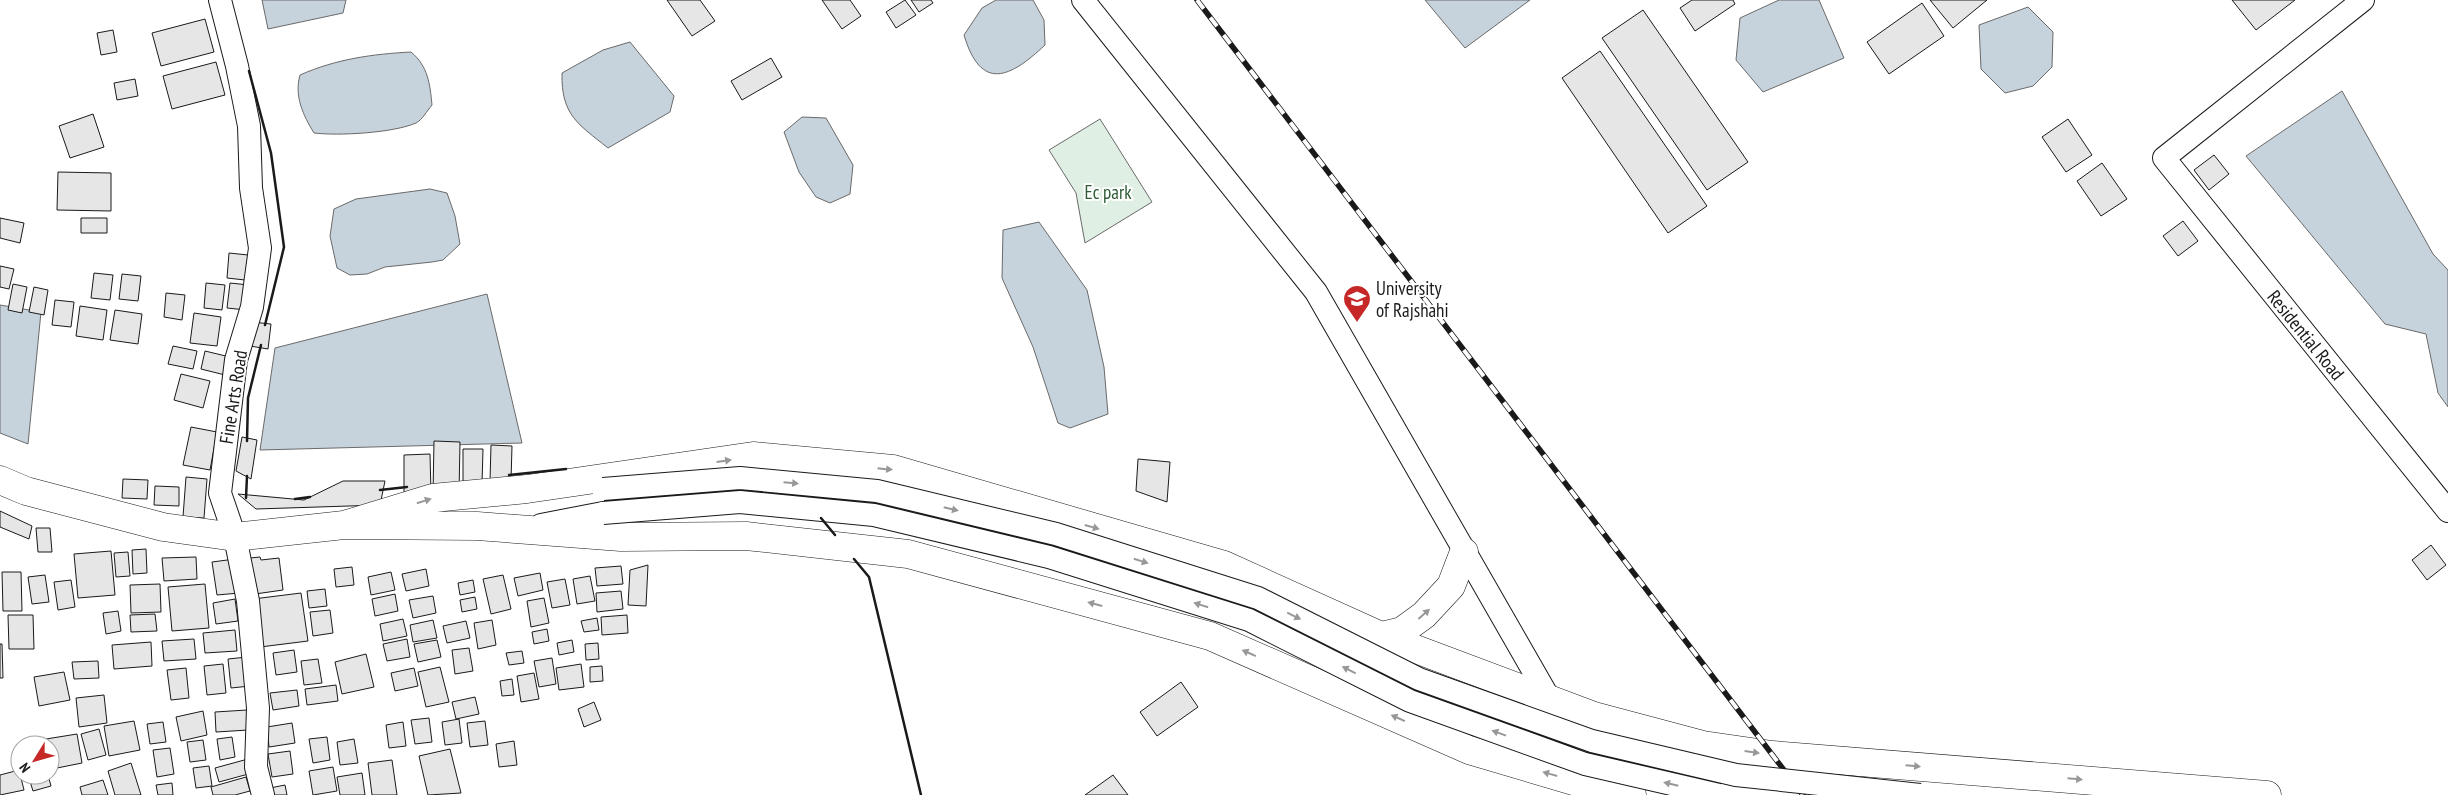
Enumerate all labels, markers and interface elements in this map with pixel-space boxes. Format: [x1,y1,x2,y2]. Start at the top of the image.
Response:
park label: Ec park [1084,180,1132,204]
place label: University of Rajshahi [1376,276,1449,322]
school or university icon: University of Rajshahi [1342,284,1372,323]
street label: Residential Road [2262,285,2350,385]
street label: Fine Arts Road [214,348,252,446]
one-way arrow [716,456,732,464]
one-way arrow [878,465,894,473]
one-way arrow [783,479,799,487]
one-way arrow [417,496,432,504]
one-way arrow [943,505,958,513]
one-way arrow [1085,523,1100,531]
one-way arrow [1134,558,1149,565]
one-way arrow [1087,600,1102,608]
one-way arrow [1193,601,1208,609]
one-way arrow [1417,609,1430,620]
one-way arrow [1287,612,1301,620]
one-way arrow [1242,648,1256,656]
one-way arrow [1342,666,1356,674]
one-way arrow [1391,714,1405,722]
one-way arrow [1491,729,1506,737]
north arrow [10,735,60,785]
one-way arrow [1744,748,1760,756]
text: N [15,759,34,776]
one-way arrow [1906,762,1922,770]
one-way arrow [1543,769,1558,777]
one-way arrow [2068,775,2084,783]
one-way arrow [1664,780,1679,788]

